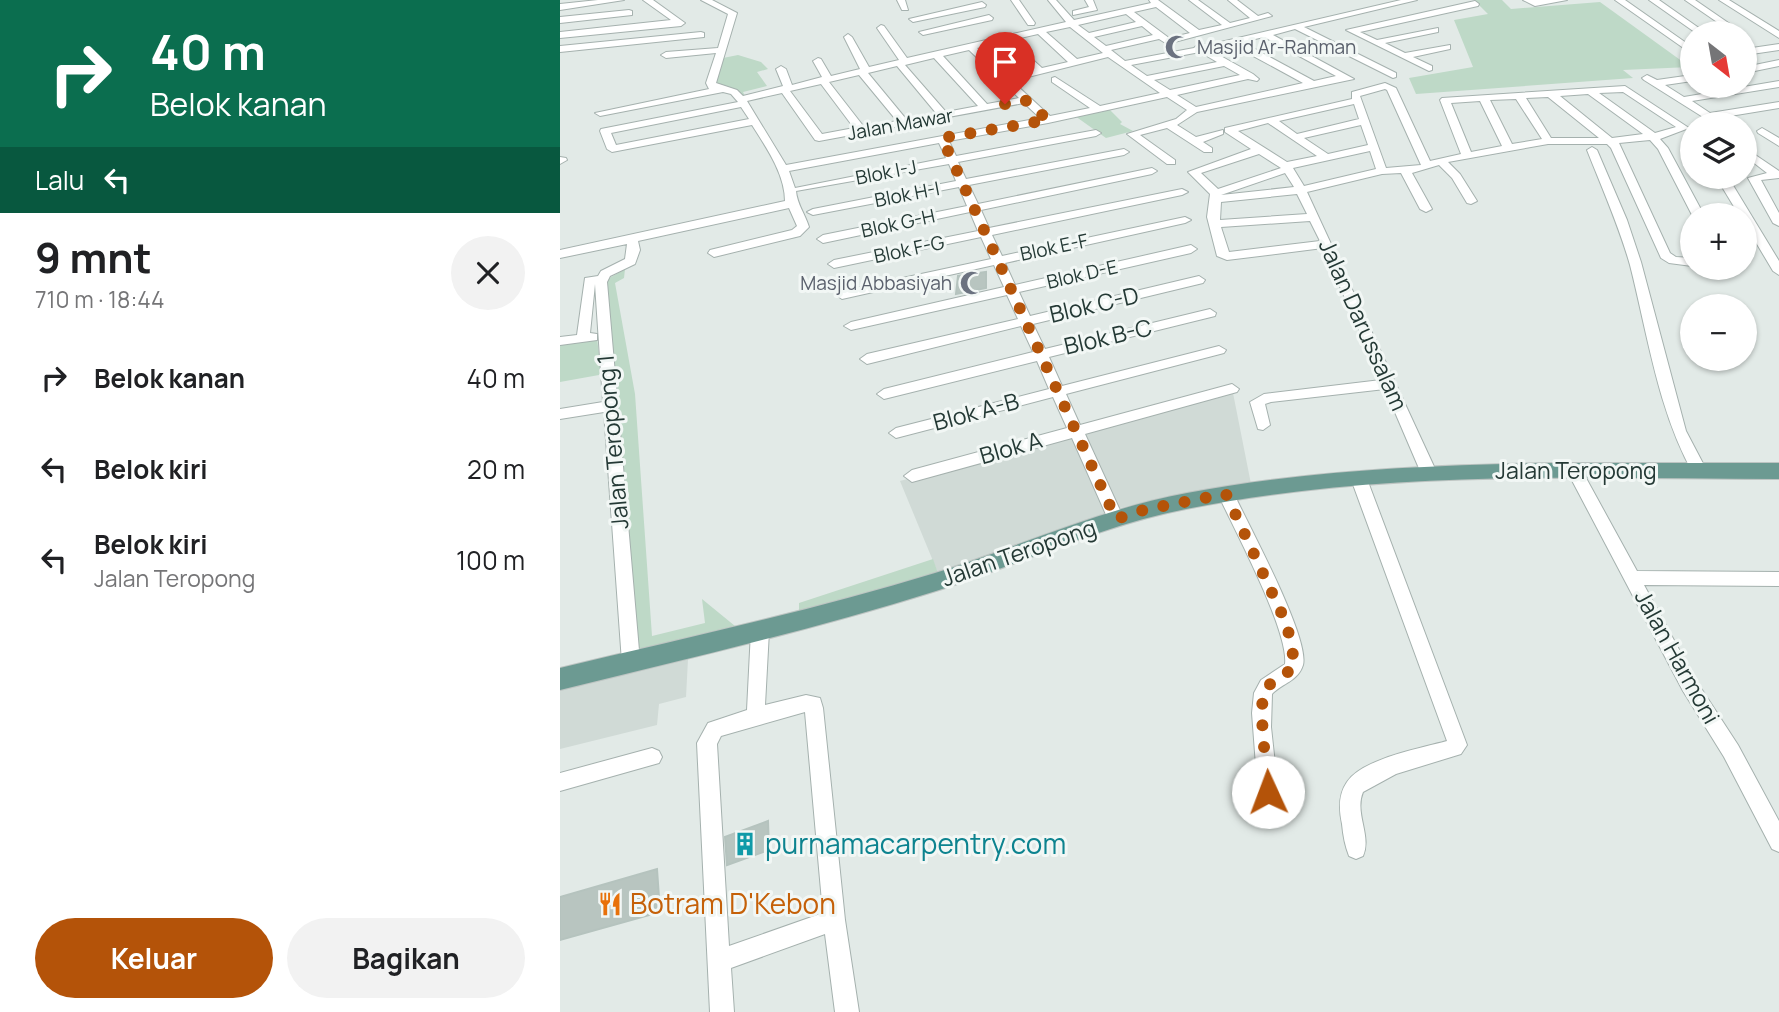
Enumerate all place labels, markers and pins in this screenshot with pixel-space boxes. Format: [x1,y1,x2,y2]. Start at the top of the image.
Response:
pin [975,32,1035,104]
mosque icon: Masjid Ar-Rahman [1163,33,1191,61]
place label: Masjid Ar-Rahman [1197,34,1356,60]
mosque icon: Masjid Abbasiyah [958,269,986,297]
place label: Masjid Abbasiyah [800,270,952,296]
place label: purnamacarpentry.com [765,824,1066,862]
building icon: purnamacarpentry.com [731,830,759,858]
place label: Botram D'Kebon [630,884,836,922]
restaurant icon: Botram D'Kebon [596,890,624,918]

